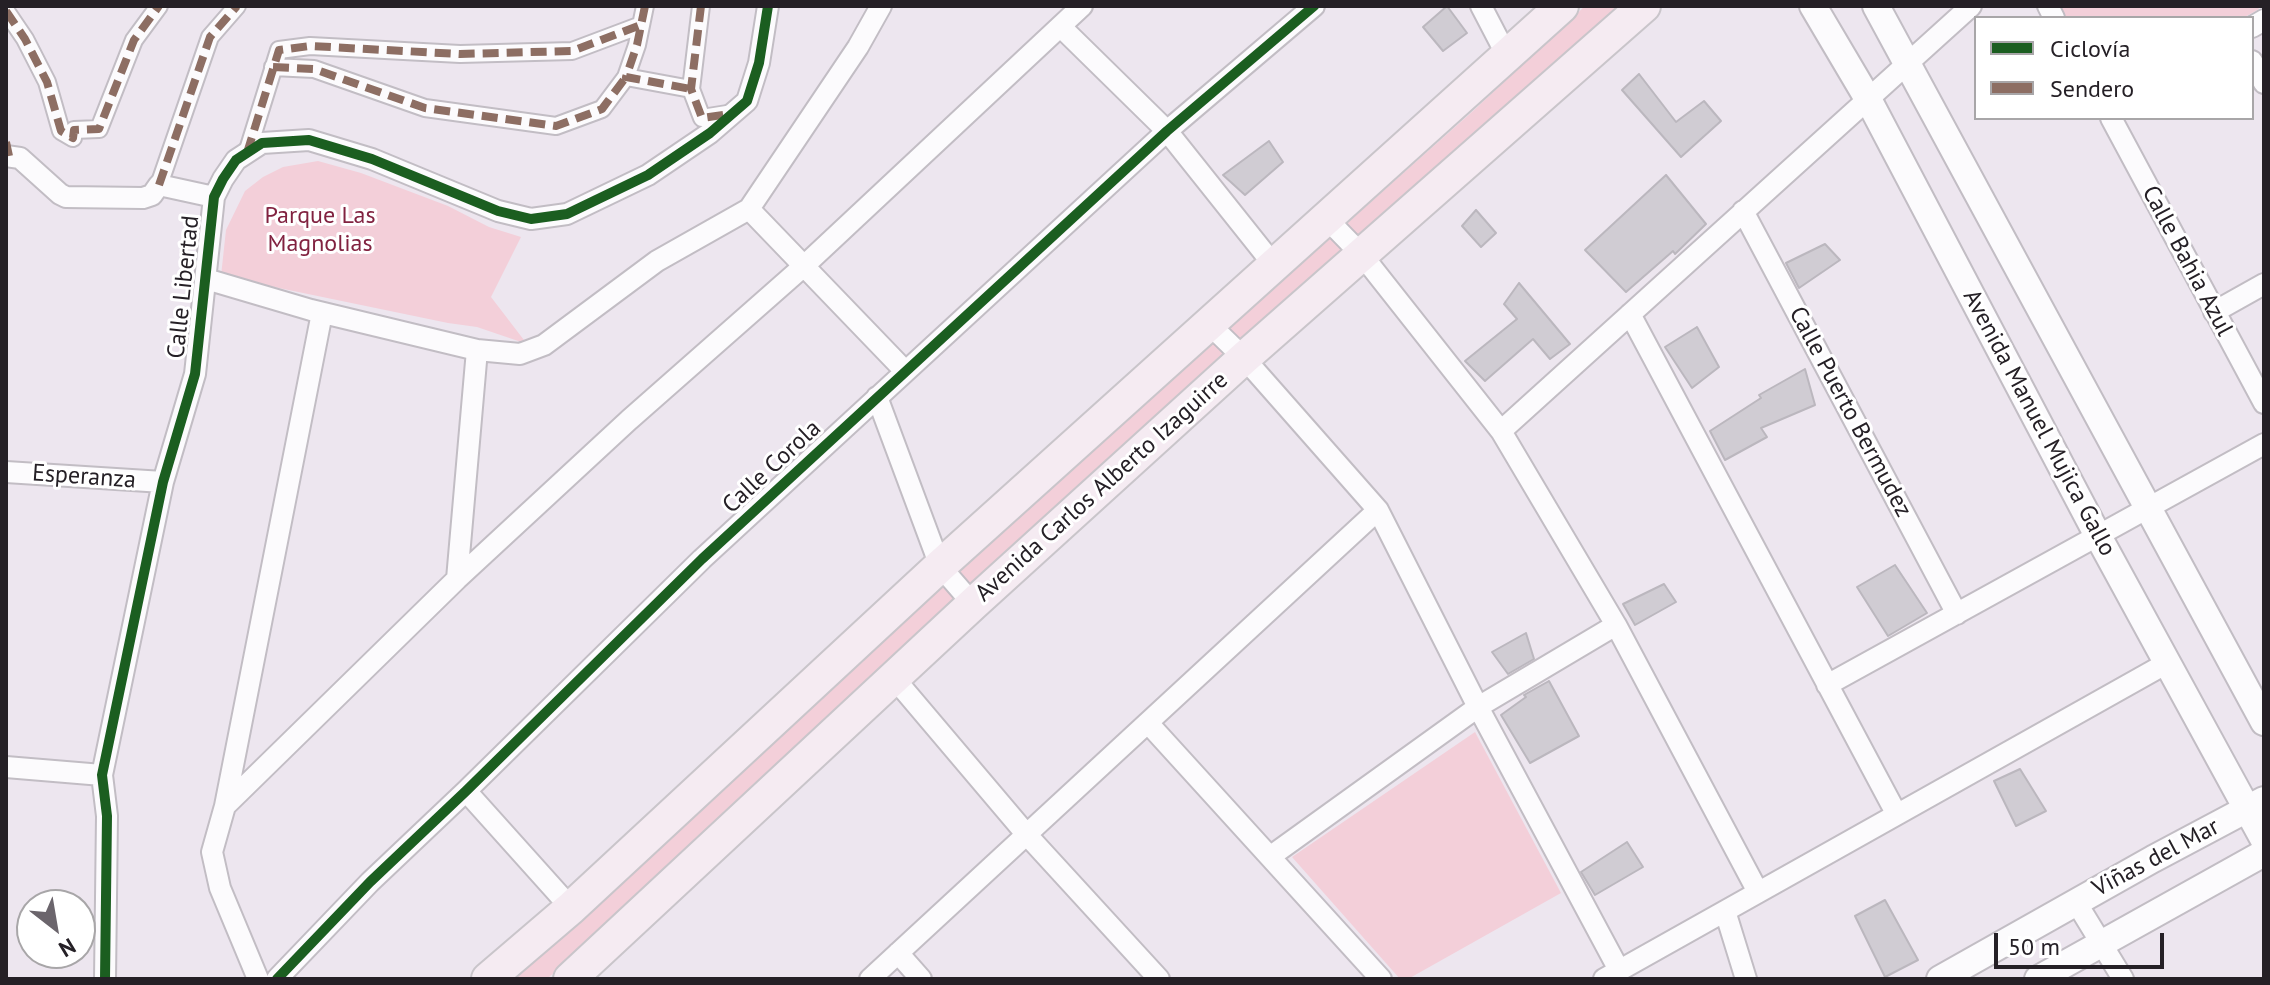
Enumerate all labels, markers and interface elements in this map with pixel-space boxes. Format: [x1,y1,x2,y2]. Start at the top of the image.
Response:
legend [1974,16,2254,120]
text: Ciclovía [2050,33,2130,64]
text: Sendero [2050,73,2134,104]
street label: Calle Bahia Azul [2135,181,2239,341]
park label: Parque Las Magnolias [265,202,375,258]
street label: Calle Libertad [162,214,206,360]
street label: Avenida Manuel Mujica Gallo [1956,285,2122,561]
street label: Calle Puerto Bermudez [1782,302,1918,522]
street label: Avenida Carlos Alberto Izaguirre [970,366,1234,608]
street label: Calle Corola [717,414,827,520]
street label: Esperanza [31,459,137,495]
street label: Viñas del Mar [2088,813,2224,903]
north arrow [16,889,96,969]
scale bar [1998,917,2168,967]
text: 50 m [2008,931,2060,962]
text: N [54,932,81,964]

